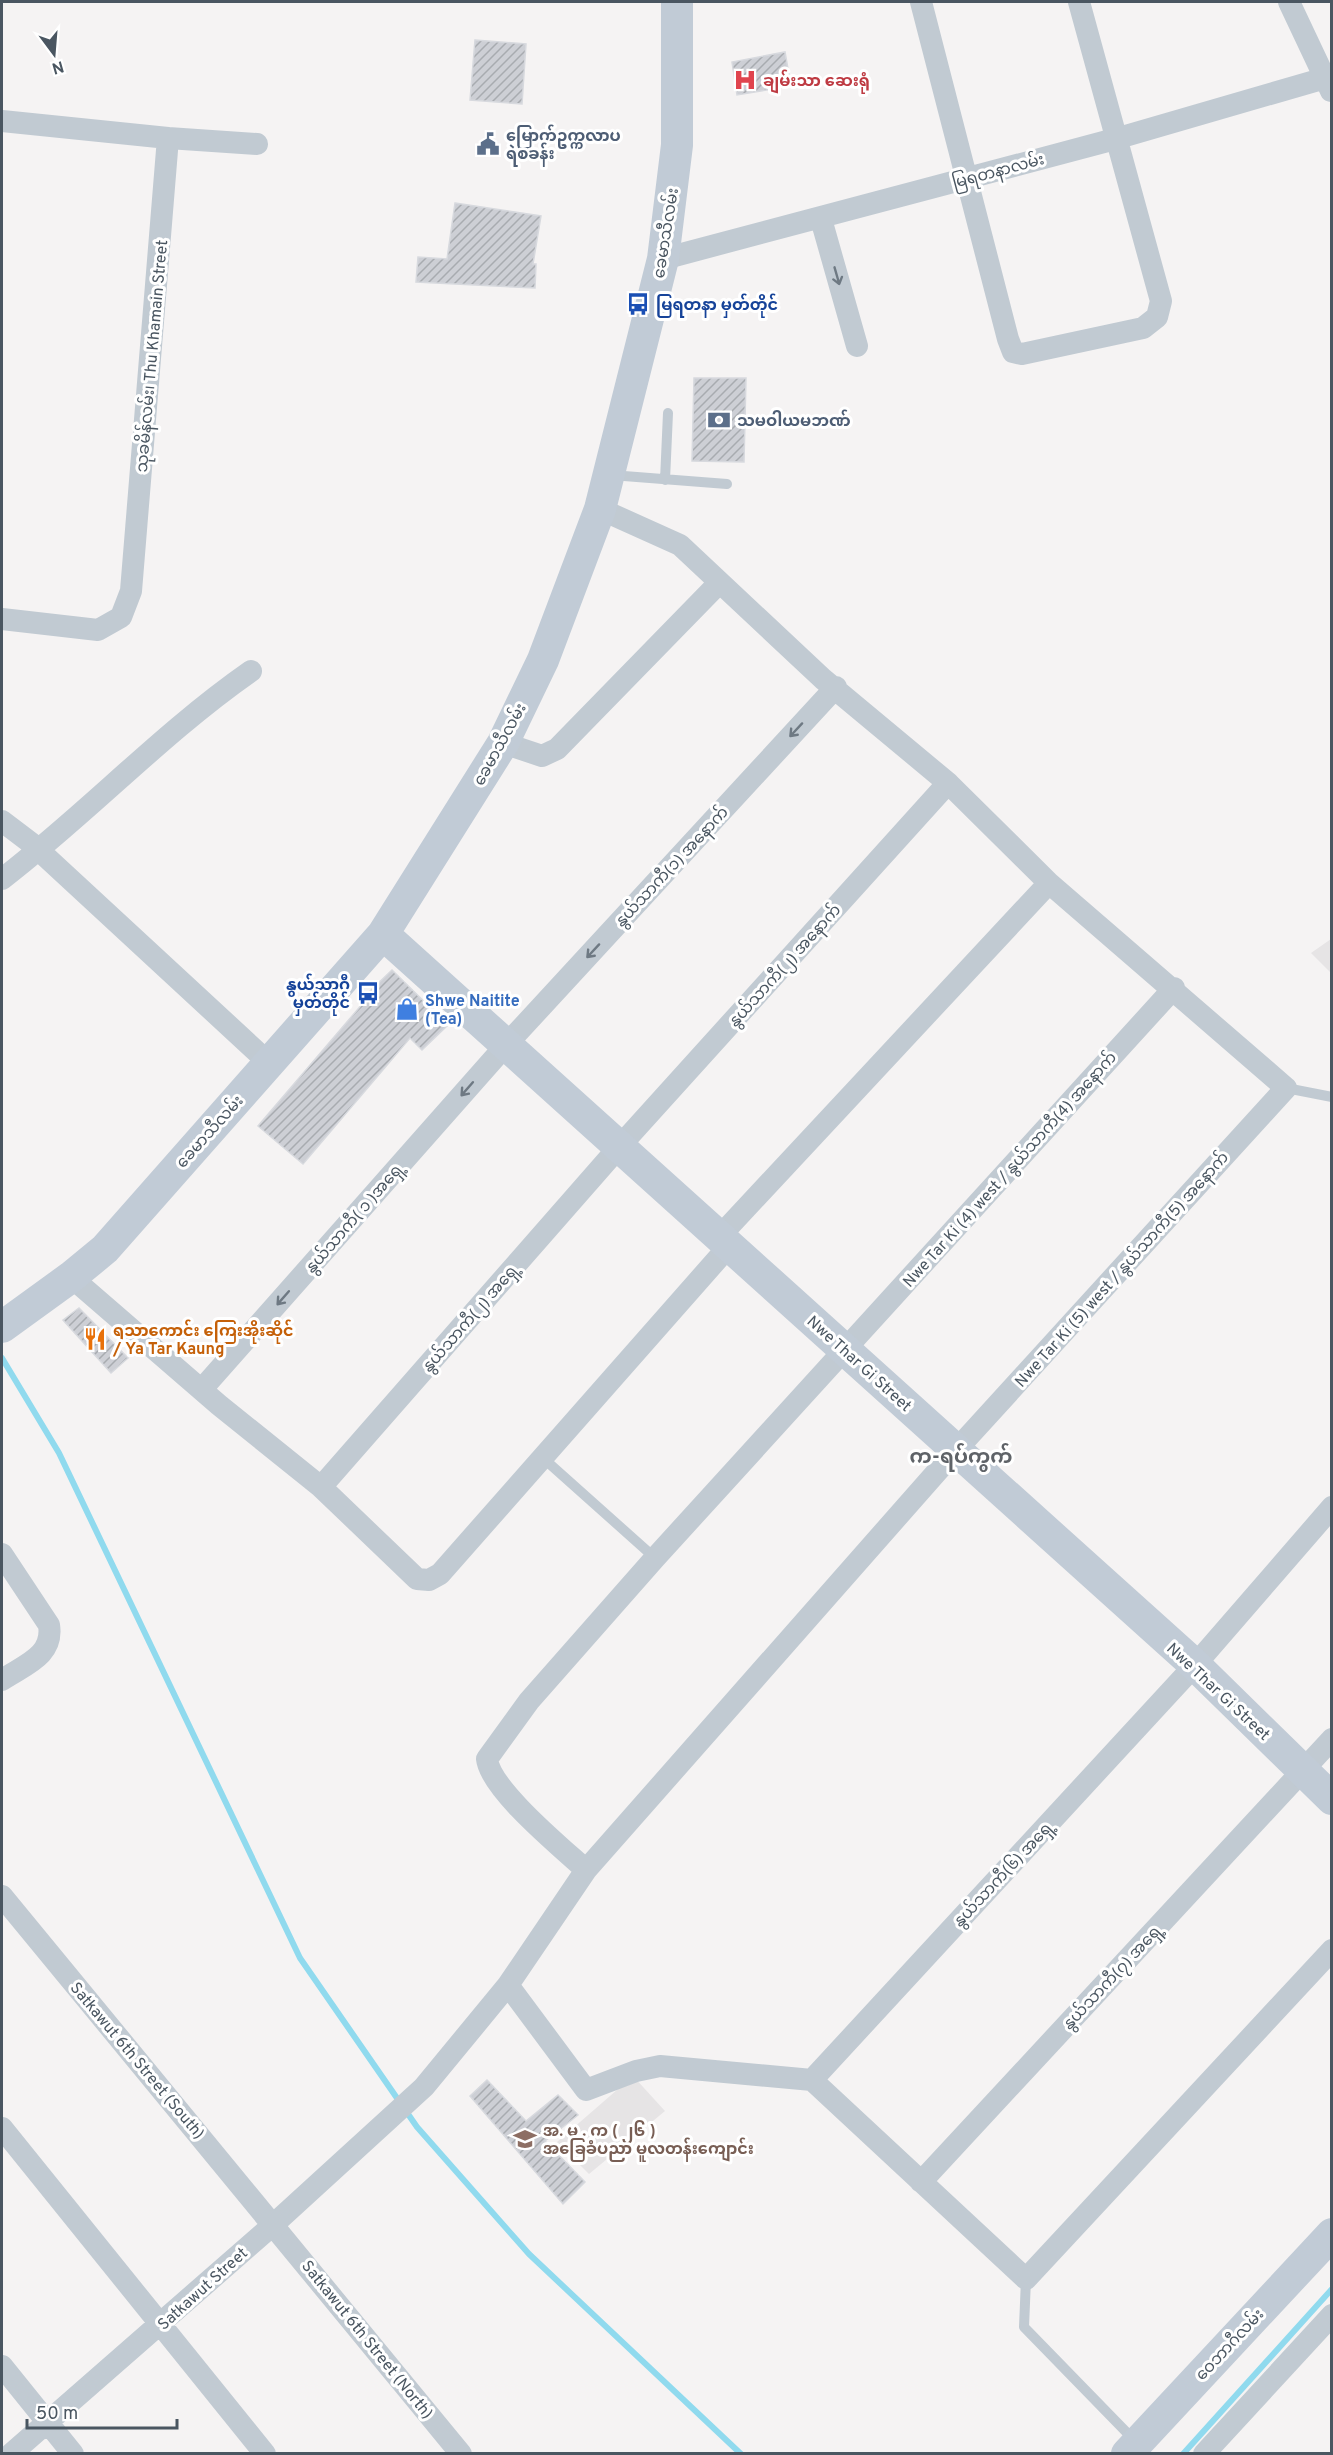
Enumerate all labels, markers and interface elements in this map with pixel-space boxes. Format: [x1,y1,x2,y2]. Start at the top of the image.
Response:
north arrow [24,24,84,84]
text: N [49,55,66,78]
hospital icon: ချမ်းသာ ဆေးရုံ [732,67,758,93]
place label: ချမ်းသာ ဆေးရုံ [763,69,870,94]
place label: မြောက်ဥက္ကလာပ ရဲစခန်း [506,124,621,167]
public building icon: မြောက်ဥက္ကလာပ ရဲစခန်း [475,131,501,157]
street label: မြရတနာလမ်း [950,147,1047,196]
street label: ခေမာသီလမ်း [647,186,684,280]
street label: သုခမိန်လမ်း၊ Thu Khamain Street [130,239,176,474]
one-way arrow [832,266,843,285]
bus stop icon: မြရတနာ မှတ်တိုင် [625,291,651,317]
place label: မြရတနာ မှတ်တိုင် [656,293,778,318]
bank icon: သမဝါယမဘဏ် [706,407,732,433]
place label: သမဝါယမဘဏ် [737,409,851,432]
street label: ခေမာသီလမ်း [467,699,532,790]
one-way arrow [789,723,804,738]
street label: နွယ်သာကီ(၁) အနောက် [609,801,735,933]
street label: နွယ်သာကီ(၂) အနောက် [723,899,847,1033]
one-way arrow [586,943,600,958]
place label: နွယ်သာဂီ မှတ်တိုင် [286,973,350,1016]
bus stop icon: နွယ်သာဂီ မှတ်တိုင် [355,980,381,1006]
place label: Shwe Naitite (Tea) [425,992,520,1030]
shop icon: Shwe Naitite (Tea) [394,996,420,1022]
street label: Nwe Tar Ki (4) west / နွယ်သာကီ(4) အနောက် [897,1046,1123,1294]
one-way arrow [460,1081,474,1096]
street label: ခေမာသီလမ်း [170,1090,248,1173]
street label: Nwe Tar Ki (5) west / နွယ်သာကီ(5) အနောက် [1009,1146,1235,1394]
street label: နွယ်သာကီ( ၁ )အရှေ့ [299,1157,412,1280]
street label: နွယ်သာကီ(၂) အရှေ့ [416,1258,527,1379]
one-way arrow [276,1290,290,1305]
street label: Nwe Thar Gi Street [802,1312,915,1417]
place label: ရသာကောင်း ကြေးအိုးဆိုင် / Ya Tar Kaung [112,1319,294,1360]
restaurant icon: ရသာကောင်း ကြေးအိုးဆိုင် / Ya Tar Kaung [82,1326,108,1352]
district label: က-ရပ်ကွက် [910,1443,1012,1472]
street label: Nwe Thar Gi Street [1162,1639,1274,1746]
street label: နွယ်သာကီ(၆) အရှေ့ [948,1815,1061,1934]
street label: နွယ်သာကီ(၇) အရှေ့ [1057,1918,1170,2037]
street label: Satkawut 6th Street (South) [65,1979,208,2144]
place label: အ. မ . က ( ၂၆ ) အခြေခံပညာ မူလတန်းကျောင်း [543,2120,754,2162]
school or university icon: အ. မ . က ( ၂၆ ) အခြေခံပညာ မူလတန်းကျောင်း [512,2126,538,2152]
street label: Satkawut Street [154,2244,252,2335]
street label: Satkawut 6th Street (North) [296,2257,436,2423]
street label: ဝေဘာဂီလမ်း [1190,2303,1269,2385]
scale bar [27,2392,177,2430]
text: 50 m [36,2403,78,2426]

